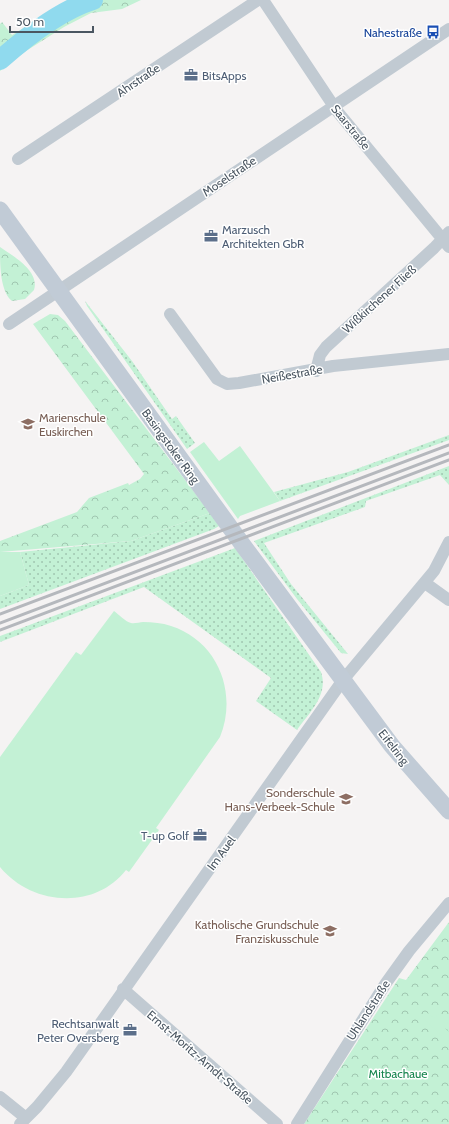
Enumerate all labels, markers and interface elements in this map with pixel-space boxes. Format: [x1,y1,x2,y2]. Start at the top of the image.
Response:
scale bar [10,8,93,34]
text: 50 m [16,14,44,29]
bus stop icon: Nahestraße [425,24,441,40]
place label: Nahestraße [364,25,422,40]
street label: Ahrstraße [113,60,163,100]
office icon: BitsApps [183,67,199,83]
place label: BitsApps [202,68,246,83]
street label: Saarstraße [328,101,374,153]
street label: Moselstraße [199,153,259,199]
place label: Marzusch Architekten GbR [222,222,305,251]
office icon: Marzusch Architekten GbR [203,228,219,244]
street label: Wißkirchener Fließ [339,262,419,336]
street label: Neißestraße [260,361,324,387]
street label: Basingstoker Ring [139,406,204,487]
place label: Marienschule Euskirchen [39,410,106,439]
school or university icon: Marienschule Euskirchen [20,416,36,432]
street label: Eifelring [375,726,413,769]
place label: Sonderschule Hans-Verbeek-Schule [225,785,335,814]
school or university icon: Sonderschule Hans-Verbeek-Schule [338,791,354,807]
office icon: T-up Golf [192,827,208,843]
place label: T-up Golf [141,828,189,843]
street label: Im Auel [204,833,239,873]
place label: Katholische Grundschule Franziskusschule [195,917,319,946]
school or university icon: Katholische Grundschule Franziskusschule [322,923,338,939]
street label: Uhlandstraße [343,977,393,1043]
street label: Ernst-Moritz-Arndt-Straße [144,1007,256,1107]
place label: Rechtsanwalt Peter Oversberg [37,1016,120,1045]
office icon: Rechtsanwalt Peter Oversberg [122,1022,138,1038]
park label: Mitbachaue [369,1066,427,1081]

